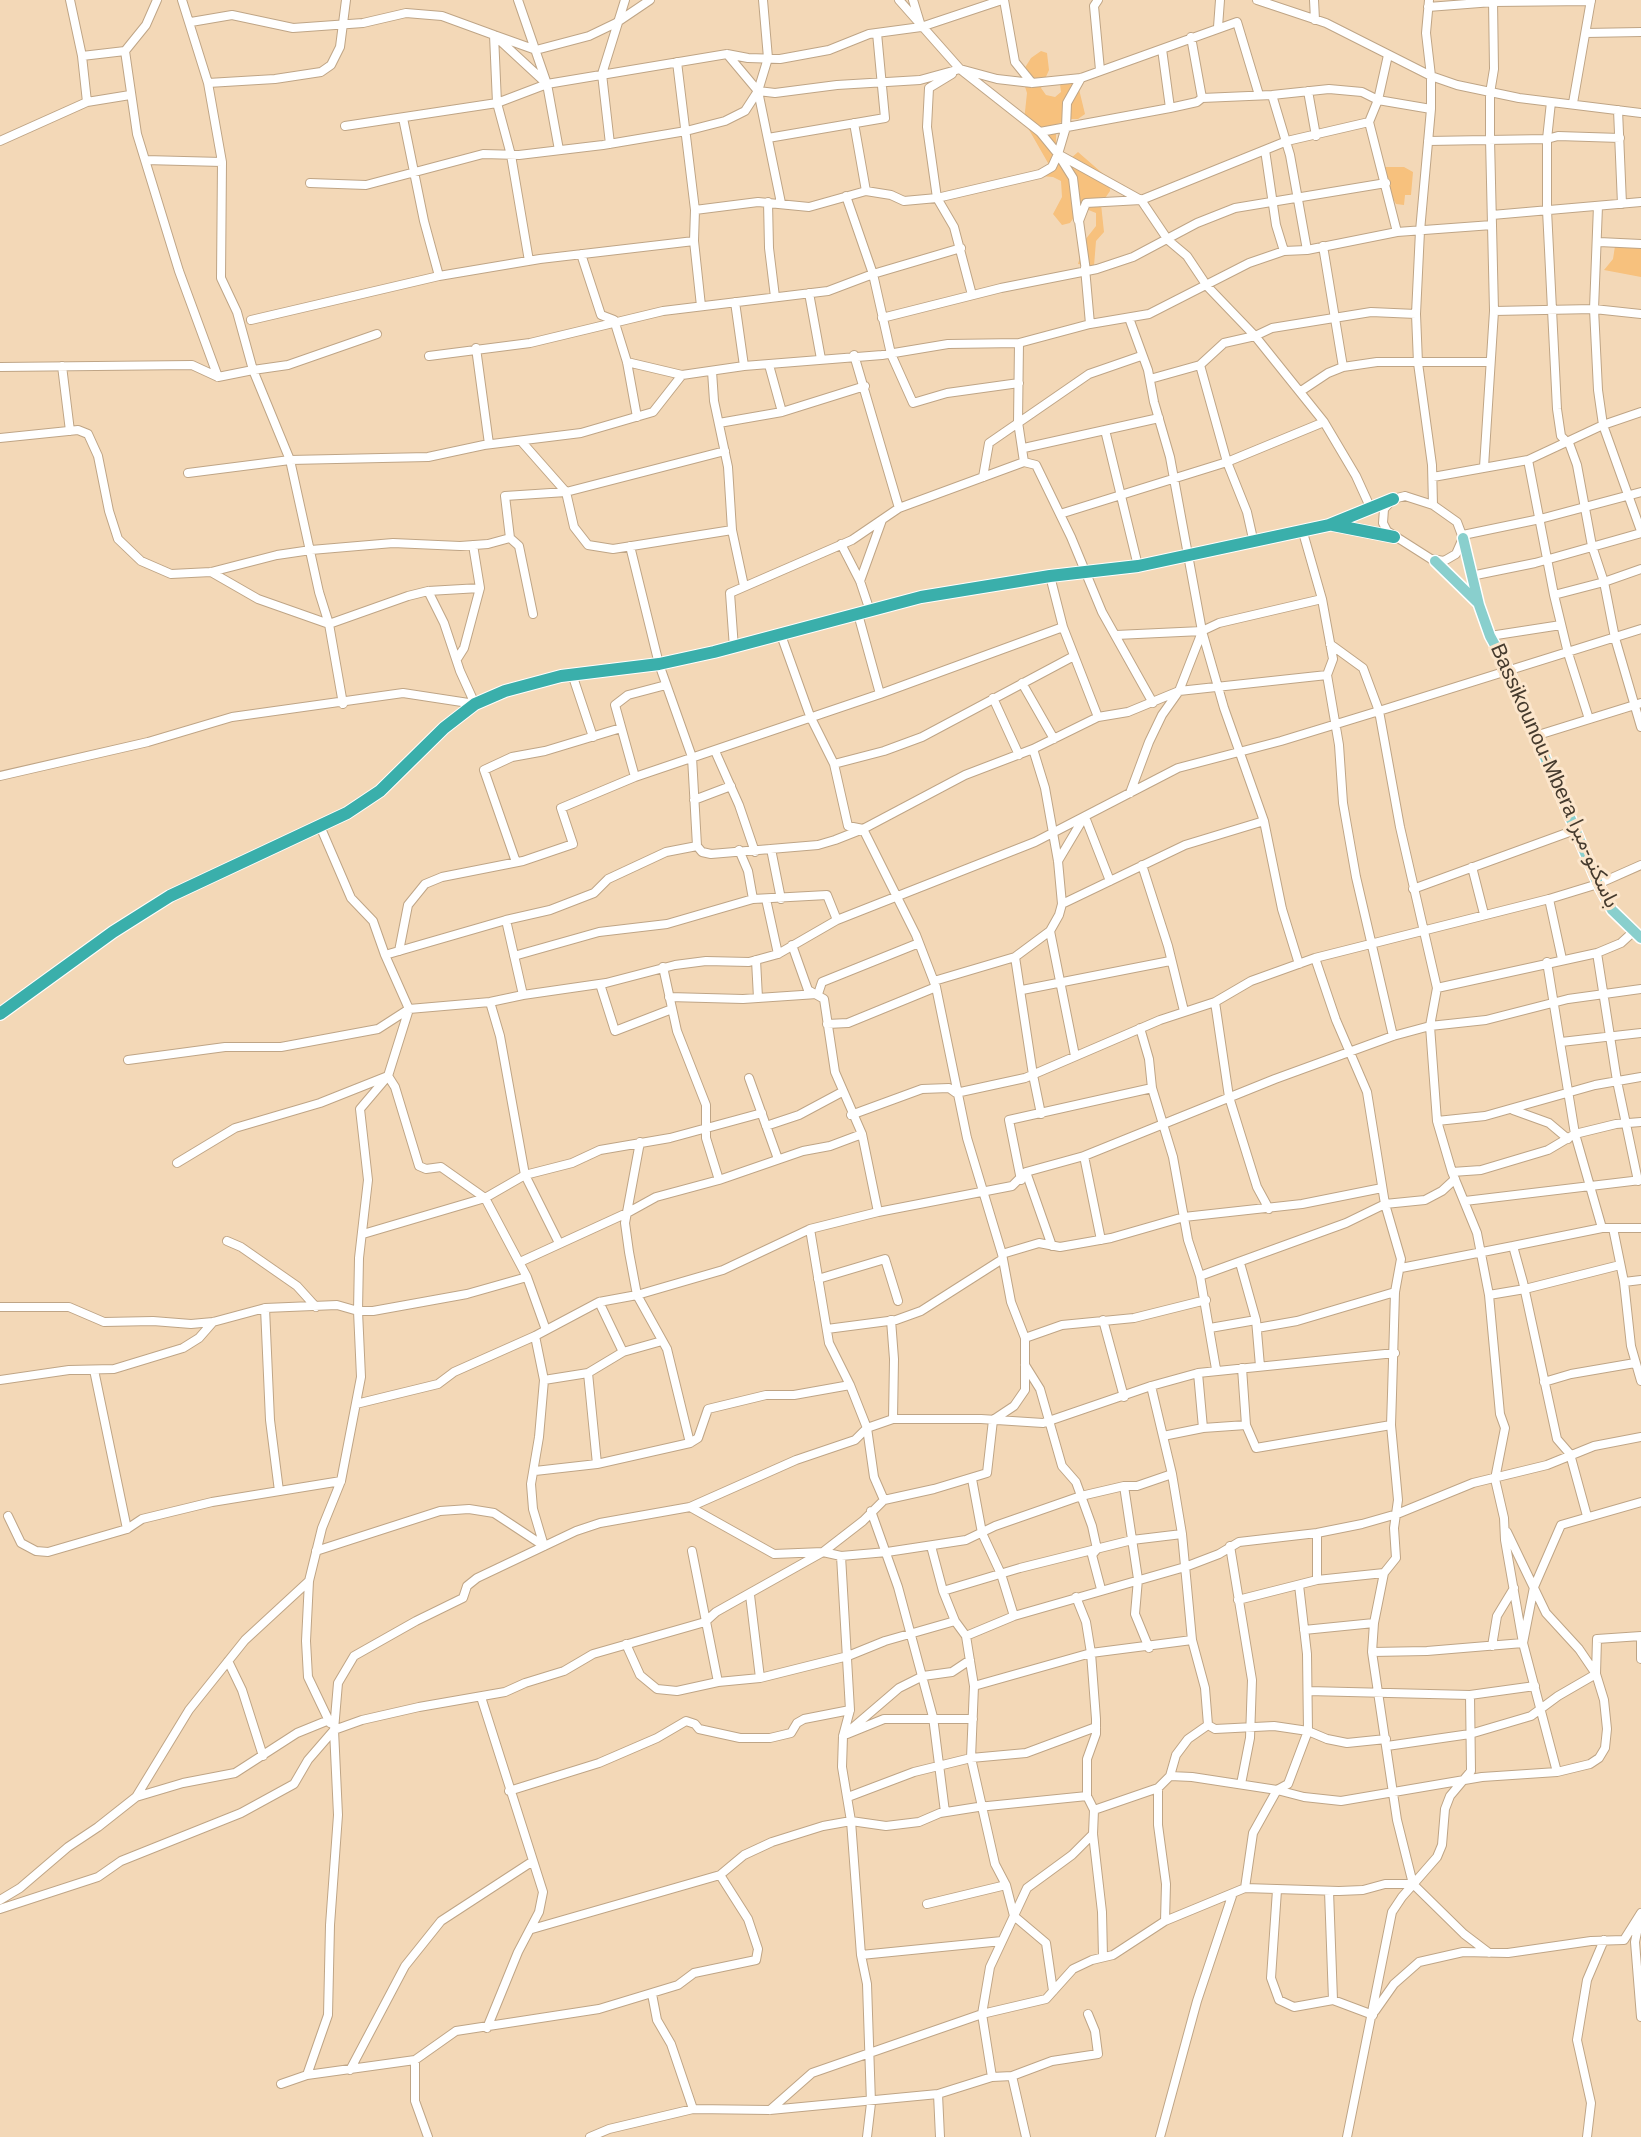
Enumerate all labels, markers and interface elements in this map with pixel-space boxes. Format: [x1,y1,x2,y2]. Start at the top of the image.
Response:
street label: Bassikounou-Mbera باسكنو-مبرا [1484,640,1624,912]

